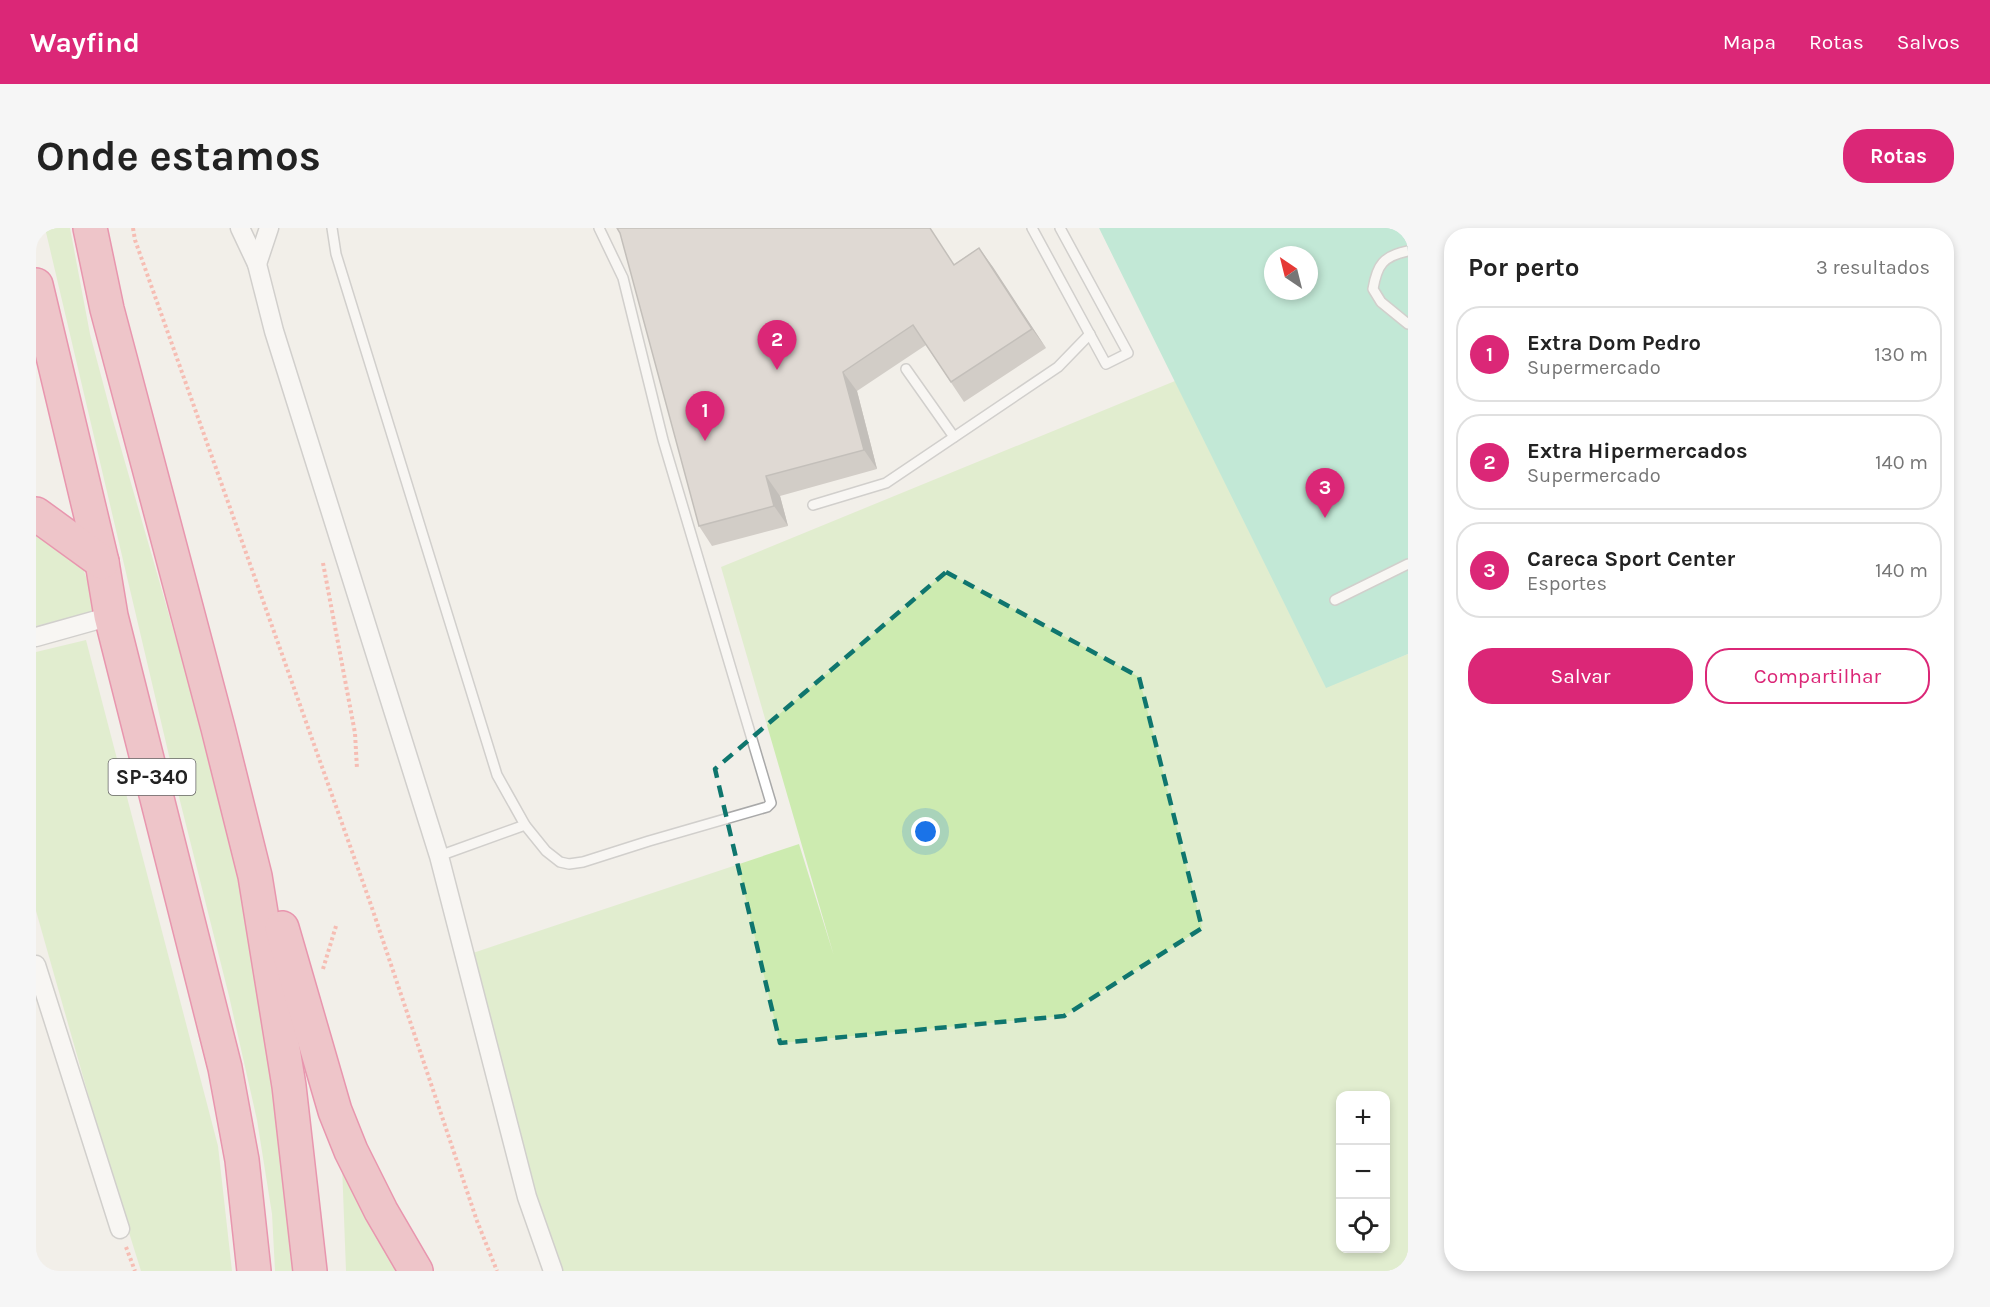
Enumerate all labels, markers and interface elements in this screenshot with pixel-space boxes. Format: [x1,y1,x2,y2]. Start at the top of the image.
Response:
text: Wayfind [30,26,140,59]
text: Mapa [1723,30,1776,54]
text: Rotas [1809,30,1864,54]
text: Salvos [1897,30,1960,54]
button: Rotas [1843,129,1954,183]
text: Onde estamos [36,131,321,181]
north arrow [1264,246,1318,300]
text: Por perto [1468,252,1579,283]
text: 3 resultados [1816,256,1930,279]
pin: 2 [758,320,796,370]
text: Extra Dom Pedro [1527,330,1701,356]
text: 1 [1486,343,1493,366]
text: 130 m [1874,343,1928,366]
text: Supermercado [1527,356,1661,379]
pin: 1 [686,392,724,441]
text: Extra Hipermercados [1527,438,1748,464]
text: 2 [1483,451,1496,474]
text: 140 m [1875,451,1928,474]
text: Supermercado [1527,464,1661,487]
pin: 3 [1306,468,1344,518]
text: Careca Sport Center [1527,546,1735,572]
text: 3 [1483,559,1496,582]
text: 140 m [1875,559,1928,582]
text: Esportes [1527,572,1607,595]
button: Salvar [1468,648,1693,704]
button: Compartilhar [1705,648,1930,704]
road number: SP-340 [108,759,196,795]
your location [911,817,940,846]
map controls [1336,1091,1390,1253]
button: + [1336,1091,1390,1145]
button: − [1336,1145,1390,1199]
button: locate [1336,1199,1390,1253]

